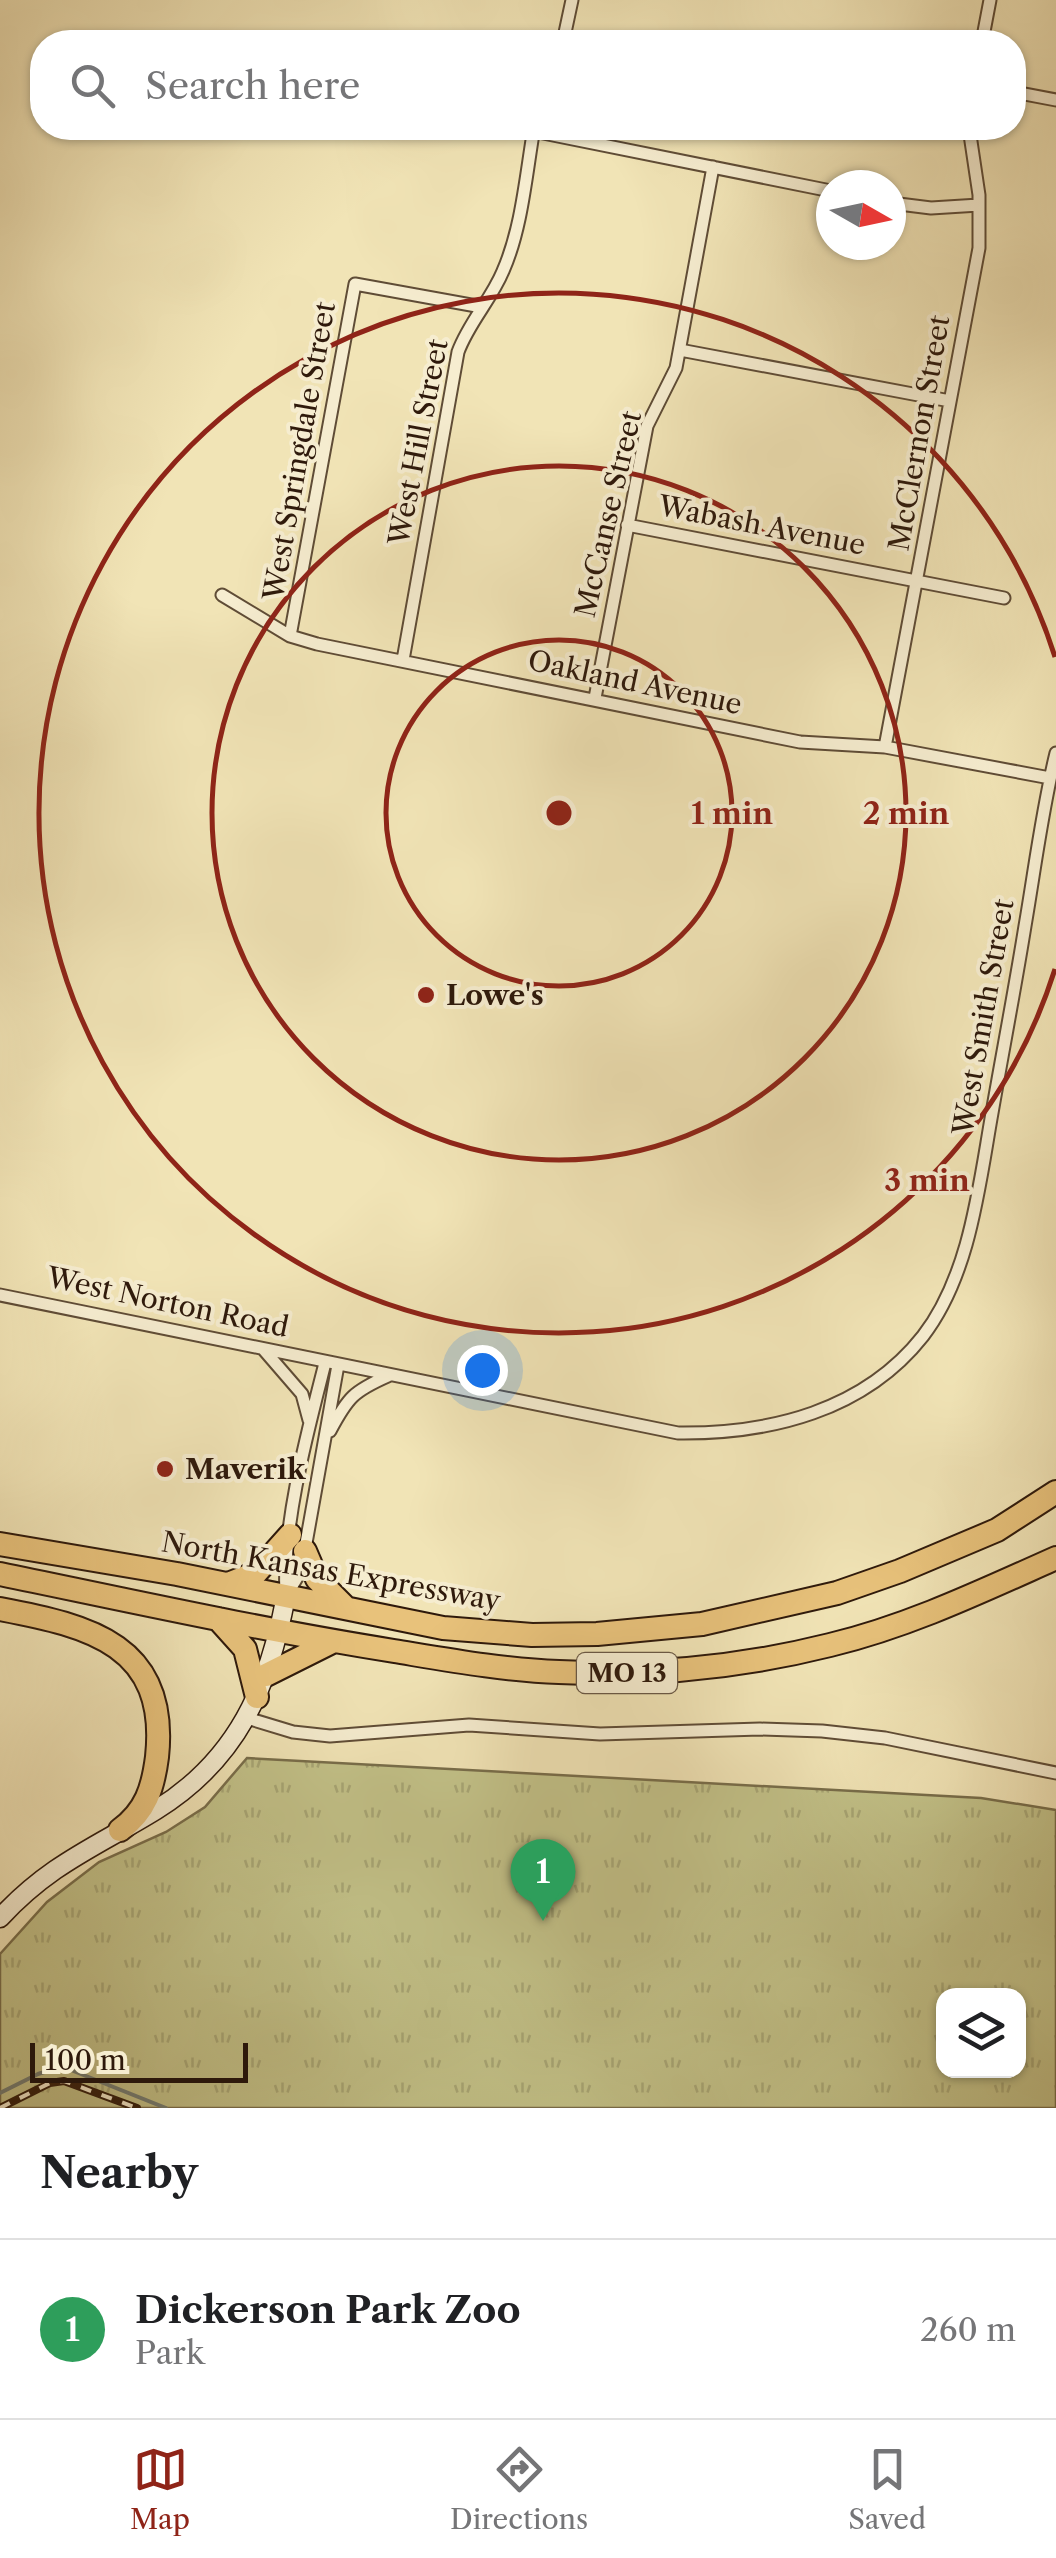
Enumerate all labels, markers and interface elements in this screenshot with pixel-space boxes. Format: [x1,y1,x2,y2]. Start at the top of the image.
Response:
search box [30,30,1026,140]
icon: search [65,58,120,113]
text: Search here [145,62,360,109]
north arrow [816,170,906,260]
street label: West Springdale Street [256,299,342,604]
street label: McClernon Street [882,312,956,554]
street label: West Hill Street [381,336,455,549]
street label: McCanse Street [568,407,648,621]
street label: Wabash Avenue [655,488,868,562]
street label: Oakland Avenue [525,643,745,721]
centre of rings [541,795,577,831]
text: 1 min [691,795,774,832]
text: 2 min [863,795,950,832]
street label: West Smith Street [945,896,1021,1139]
place label: Lowe's [446,978,544,1012]
marker: Lowe's [415,984,437,1006]
text: 3 min [884,1162,970,1199]
street label: West Norton Road [43,1260,292,1344]
your location [457,1345,508,1396]
place label: Maverik [185,1452,306,1486]
marker: Maverik [154,1458,176,1480]
street label: North Kansas Expressway [159,1524,503,1618]
road number: MO 13 [577,1653,677,1693]
pin: 1 [510,1838,576,1921]
map controls [936,1988,1026,2078]
button: layers [936,1988,1026,2078]
scale bar [30,2038,248,2082]
text: 100 m [45,2043,126,2077]
text: Nearby [40,2147,198,2199]
text: Dickerson Park Zoo [135,2286,521,2333]
text: 1 [65,2310,80,2349]
text: 260 m [920,2310,1016,2349]
text: Park [135,2333,205,2372]
tab: Map [130,2442,190,2536]
tab: Directions [450,2442,588,2536]
tab: Saved [848,2442,926,2536]

